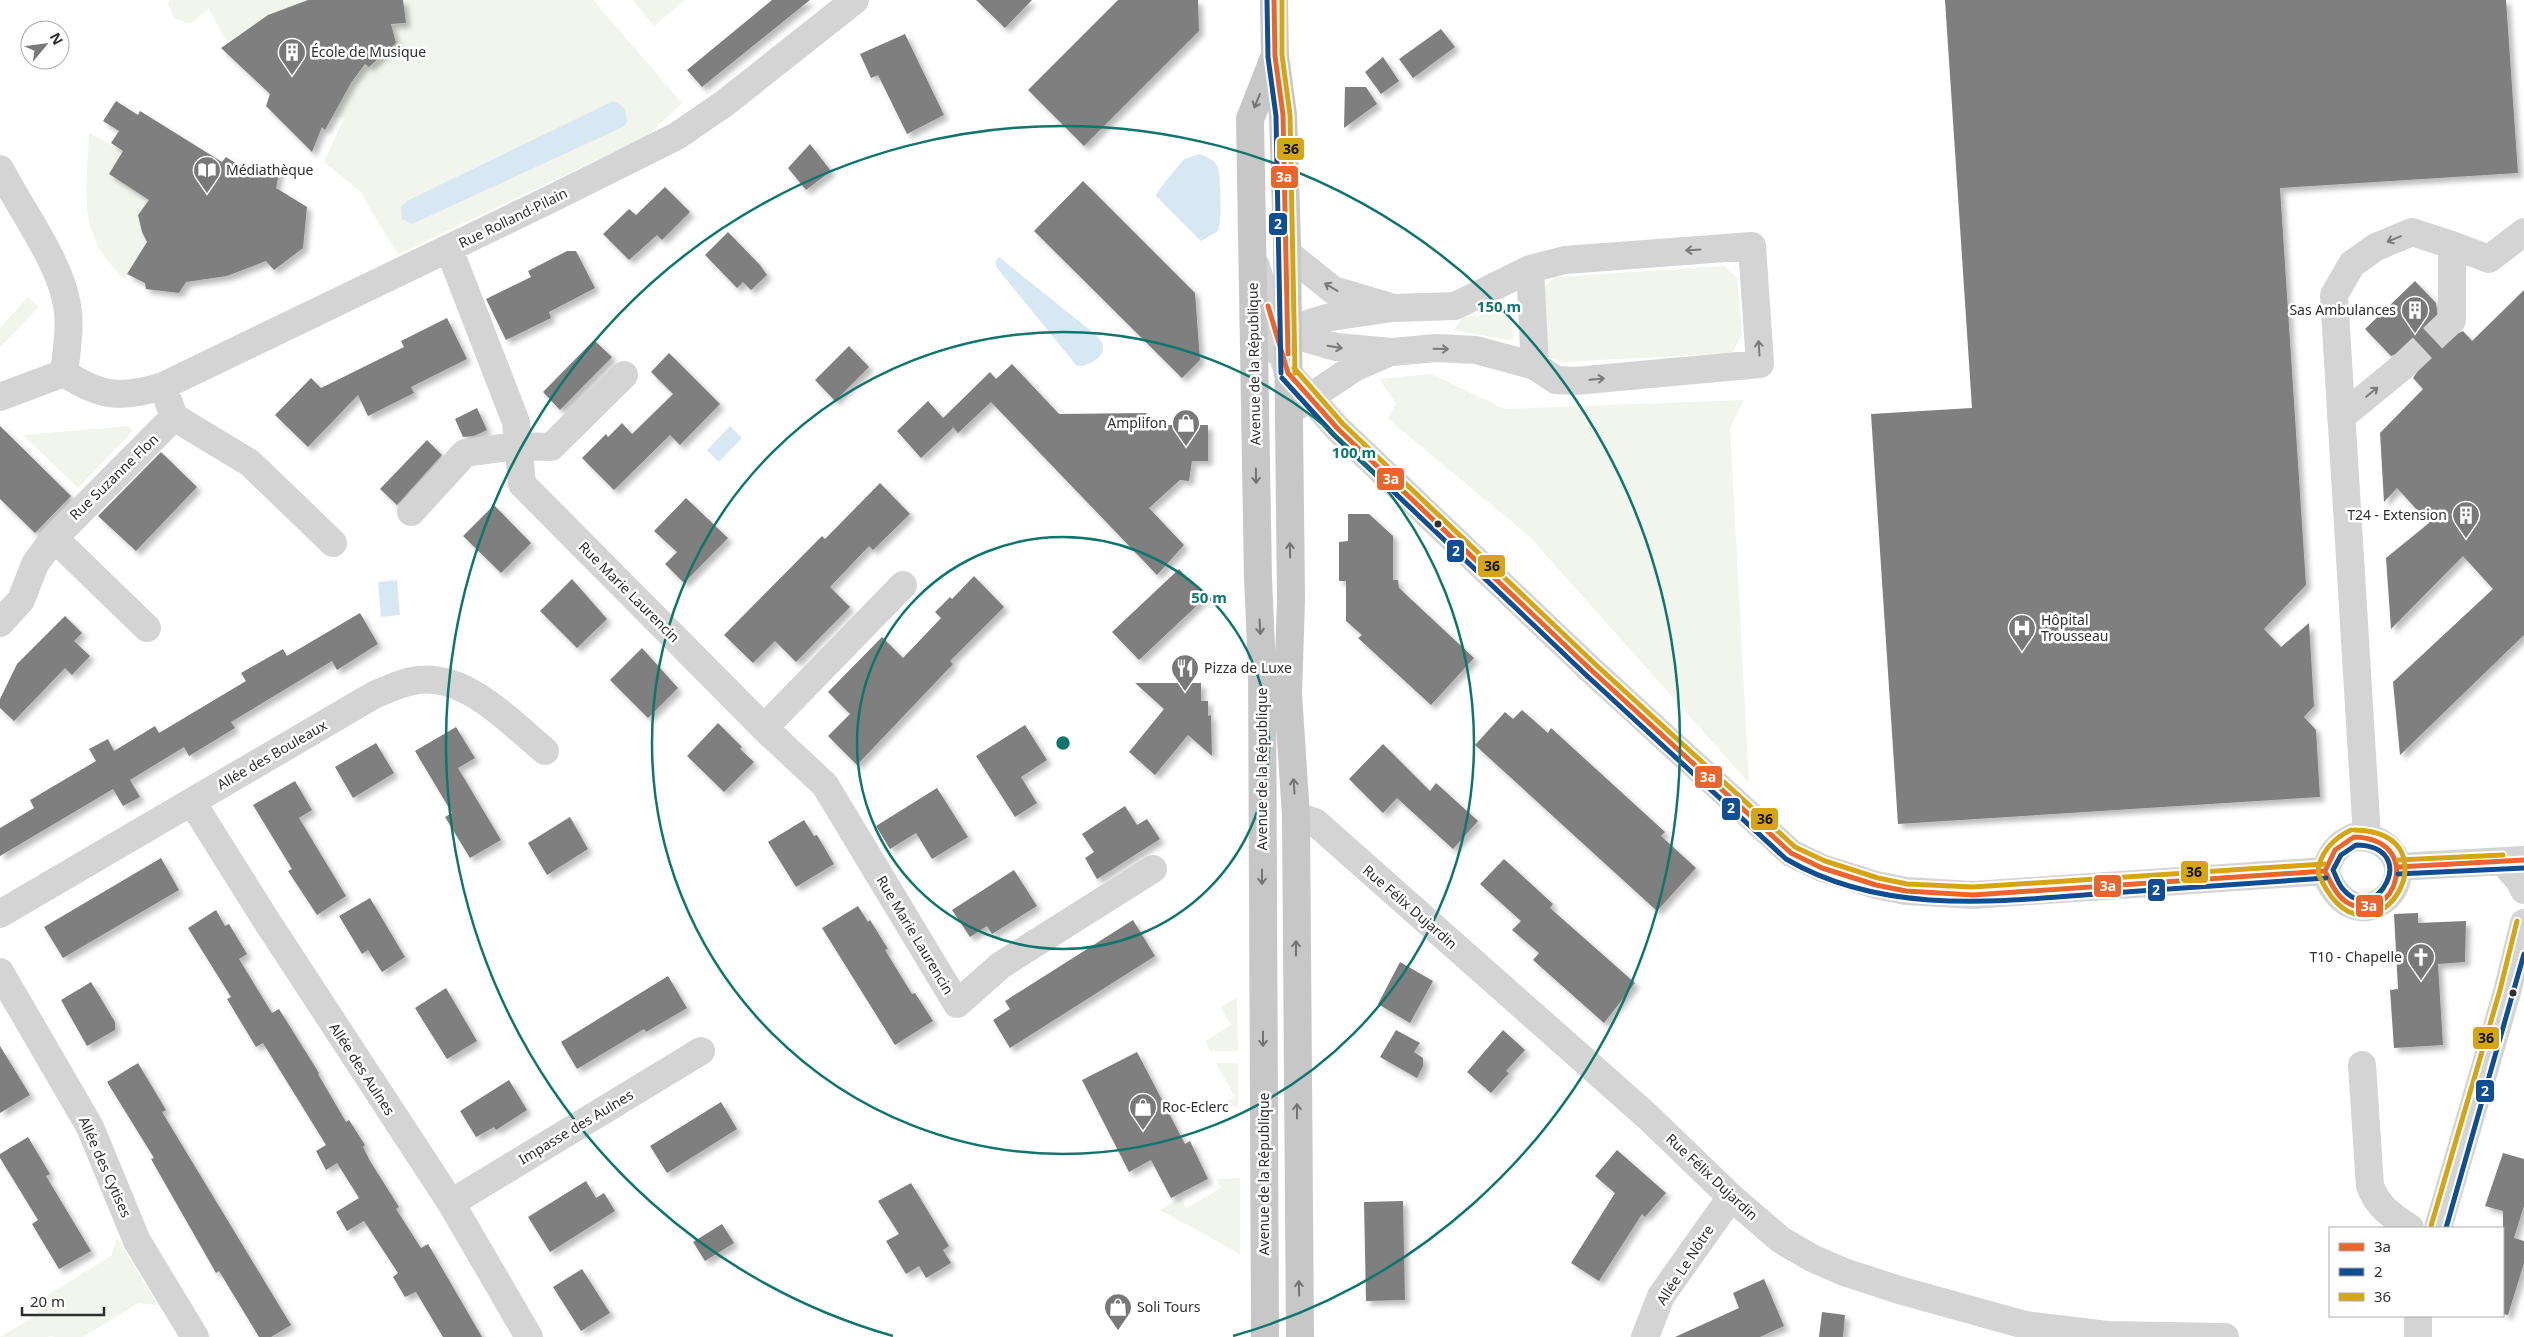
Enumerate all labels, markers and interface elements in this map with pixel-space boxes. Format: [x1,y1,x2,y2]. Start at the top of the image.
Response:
north arrow [20,20,70,70]
text: N [46,29,68,48]
building icon: École de Musique [277,37,307,76]
place label: École de Musique [311,42,426,61]
one-way arrow [1252,93,1261,108]
line badge: 36 [1276,137,1305,161]
text: 36 [1283,139,1299,158]
library icon: Médiathèque [192,155,222,194]
place label: Médiathèque [226,160,314,179]
line badge: 3a [1270,165,1299,189]
text: 3a [1276,167,1292,186]
street label: Rue Rolland-Pilain [455,183,570,252]
line badge: 2 [1268,212,1288,236]
text: 2 [1274,214,1282,233]
one-way arrow [2387,235,2402,245]
one-way arrow [1685,246,1701,255]
one-way arrow [1324,281,1338,291]
street label: Avenue de la République [1243,282,1264,446]
building icon: Sas Ambulances [2400,295,2430,334]
text: 150 m [1477,296,1521,316]
place label: Sas Ambulances [2289,300,2396,319]
one-way arrow [1755,341,1764,357]
one-way arrow [1327,342,1343,352]
one-way arrow [1433,344,1449,353]
one-way arrow [1589,374,1605,384]
one-way arrow [2365,387,2378,398]
shop icon: Amplifon [1171,408,1201,447]
place label: Amplifon [1107,413,1167,432]
street label: Rue Suzanne Flon [65,429,162,524]
text: 100 m [1332,442,1376,462]
one-way arrow [1251,467,1261,483]
line badge: 3a [1376,467,1405,491]
text: 3a [1383,469,1399,488]
building icon: T24 - Extension [2451,500,2481,539]
place label: T24 - Extension [2347,505,2447,524]
unlabelled marker [1433,519,1443,529]
street label: Rue Marie Laurencin [575,537,684,646]
line badge: 2 [1446,539,1465,563]
text: 2 [1452,541,1460,560]
one-way arrow [1285,542,1295,558]
line badge: 36 [1477,554,1506,578]
text: 36 [1484,556,1500,575]
text: 50 m [1191,587,1227,607]
place label: Hôpital Trousseau [2041,610,2109,645]
hospital icon: Hôpital Trousseau [2007,613,2037,652]
one-way arrow [1255,619,1264,635]
restaurant icon: Pizza de Luxe [1170,653,1200,692]
place label: Pizza de Luxe [1204,658,1292,677]
street label: Avenue de la République [1252,687,1271,850]
street label: Allée des Bouleaux [213,715,331,794]
centre of rings [1054,734,1072,752]
line badge: 3a [1694,765,1723,789]
text: 3a [1700,767,1716,786]
one-way arrow [1289,778,1298,794]
line badge: 2 [1721,797,1741,821]
text: 2 [1727,798,1735,817]
line badge: 36 [1750,807,1779,831]
text: 36 [1757,809,1773,828]
street label: Rue Félix Dujardin [1359,860,1461,953]
line badge: 36 [2180,860,2209,884]
text: 36 [2186,862,2202,881]
one-way arrow [1257,868,1267,885]
street label: Rue Marie Laurencin [872,872,958,998]
line badge: 3a [2093,874,2122,898]
text: 3a [2100,876,2116,895]
line badge: 2 [2147,878,2166,902]
text: 2 [2152,880,2160,899]
line badge: 3a [2355,894,2384,918]
text: 3a [2361,896,2377,915]
one-way arrow [1291,941,1301,957]
church icon: T10 - Chapelle [2406,942,2436,981]
place label: T10 - Chapelle [2309,947,2402,966]
unlabelled marker [2508,988,2518,998]
street label: Allée des Aulnes [325,1019,400,1119]
line badge: 36 [2472,1026,2500,1050]
text: 36 [2478,1028,2494,1047]
one-way arrow [1258,1031,1268,1047]
line badge: 2 [2475,1079,2495,1103]
text: 2 [2481,1081,2489,1100]
street label: Impasse des Aulnes [515,1085,637,1168]
shop icon: Roc-Eclerc [1128,1092,1158,1131]
street label: Avenue de la République [1254,1092,1273,1255]
place label: Roc-Eclerc [1162,1097,1229,1116]
one-way arrow [1292,1103,1302,1120]
street label: Allée des Cytises [75,1113,136,1220]
street label: Rue Félix Dujardin [1662,1129,1762,1224]
street label: Allée Le Nôtre [1652,1221,1718,1309]
legend [2329,1227,2504,1317]
text: 3a [2374,1236,2391,1256]
text: 2 [2374,1261,2383,1281]
one-way arrow [1294,1281,1304,1297]
scale bar [22,1284,105,1316]
text: 36 [2374,1286,2391,1306]
text: 20 m [30,1291,65,1311]
shop icon: Soli Tours [1103,1292,1133,1331]
place label: Soli Tours [1137,1297,1201,1316]

